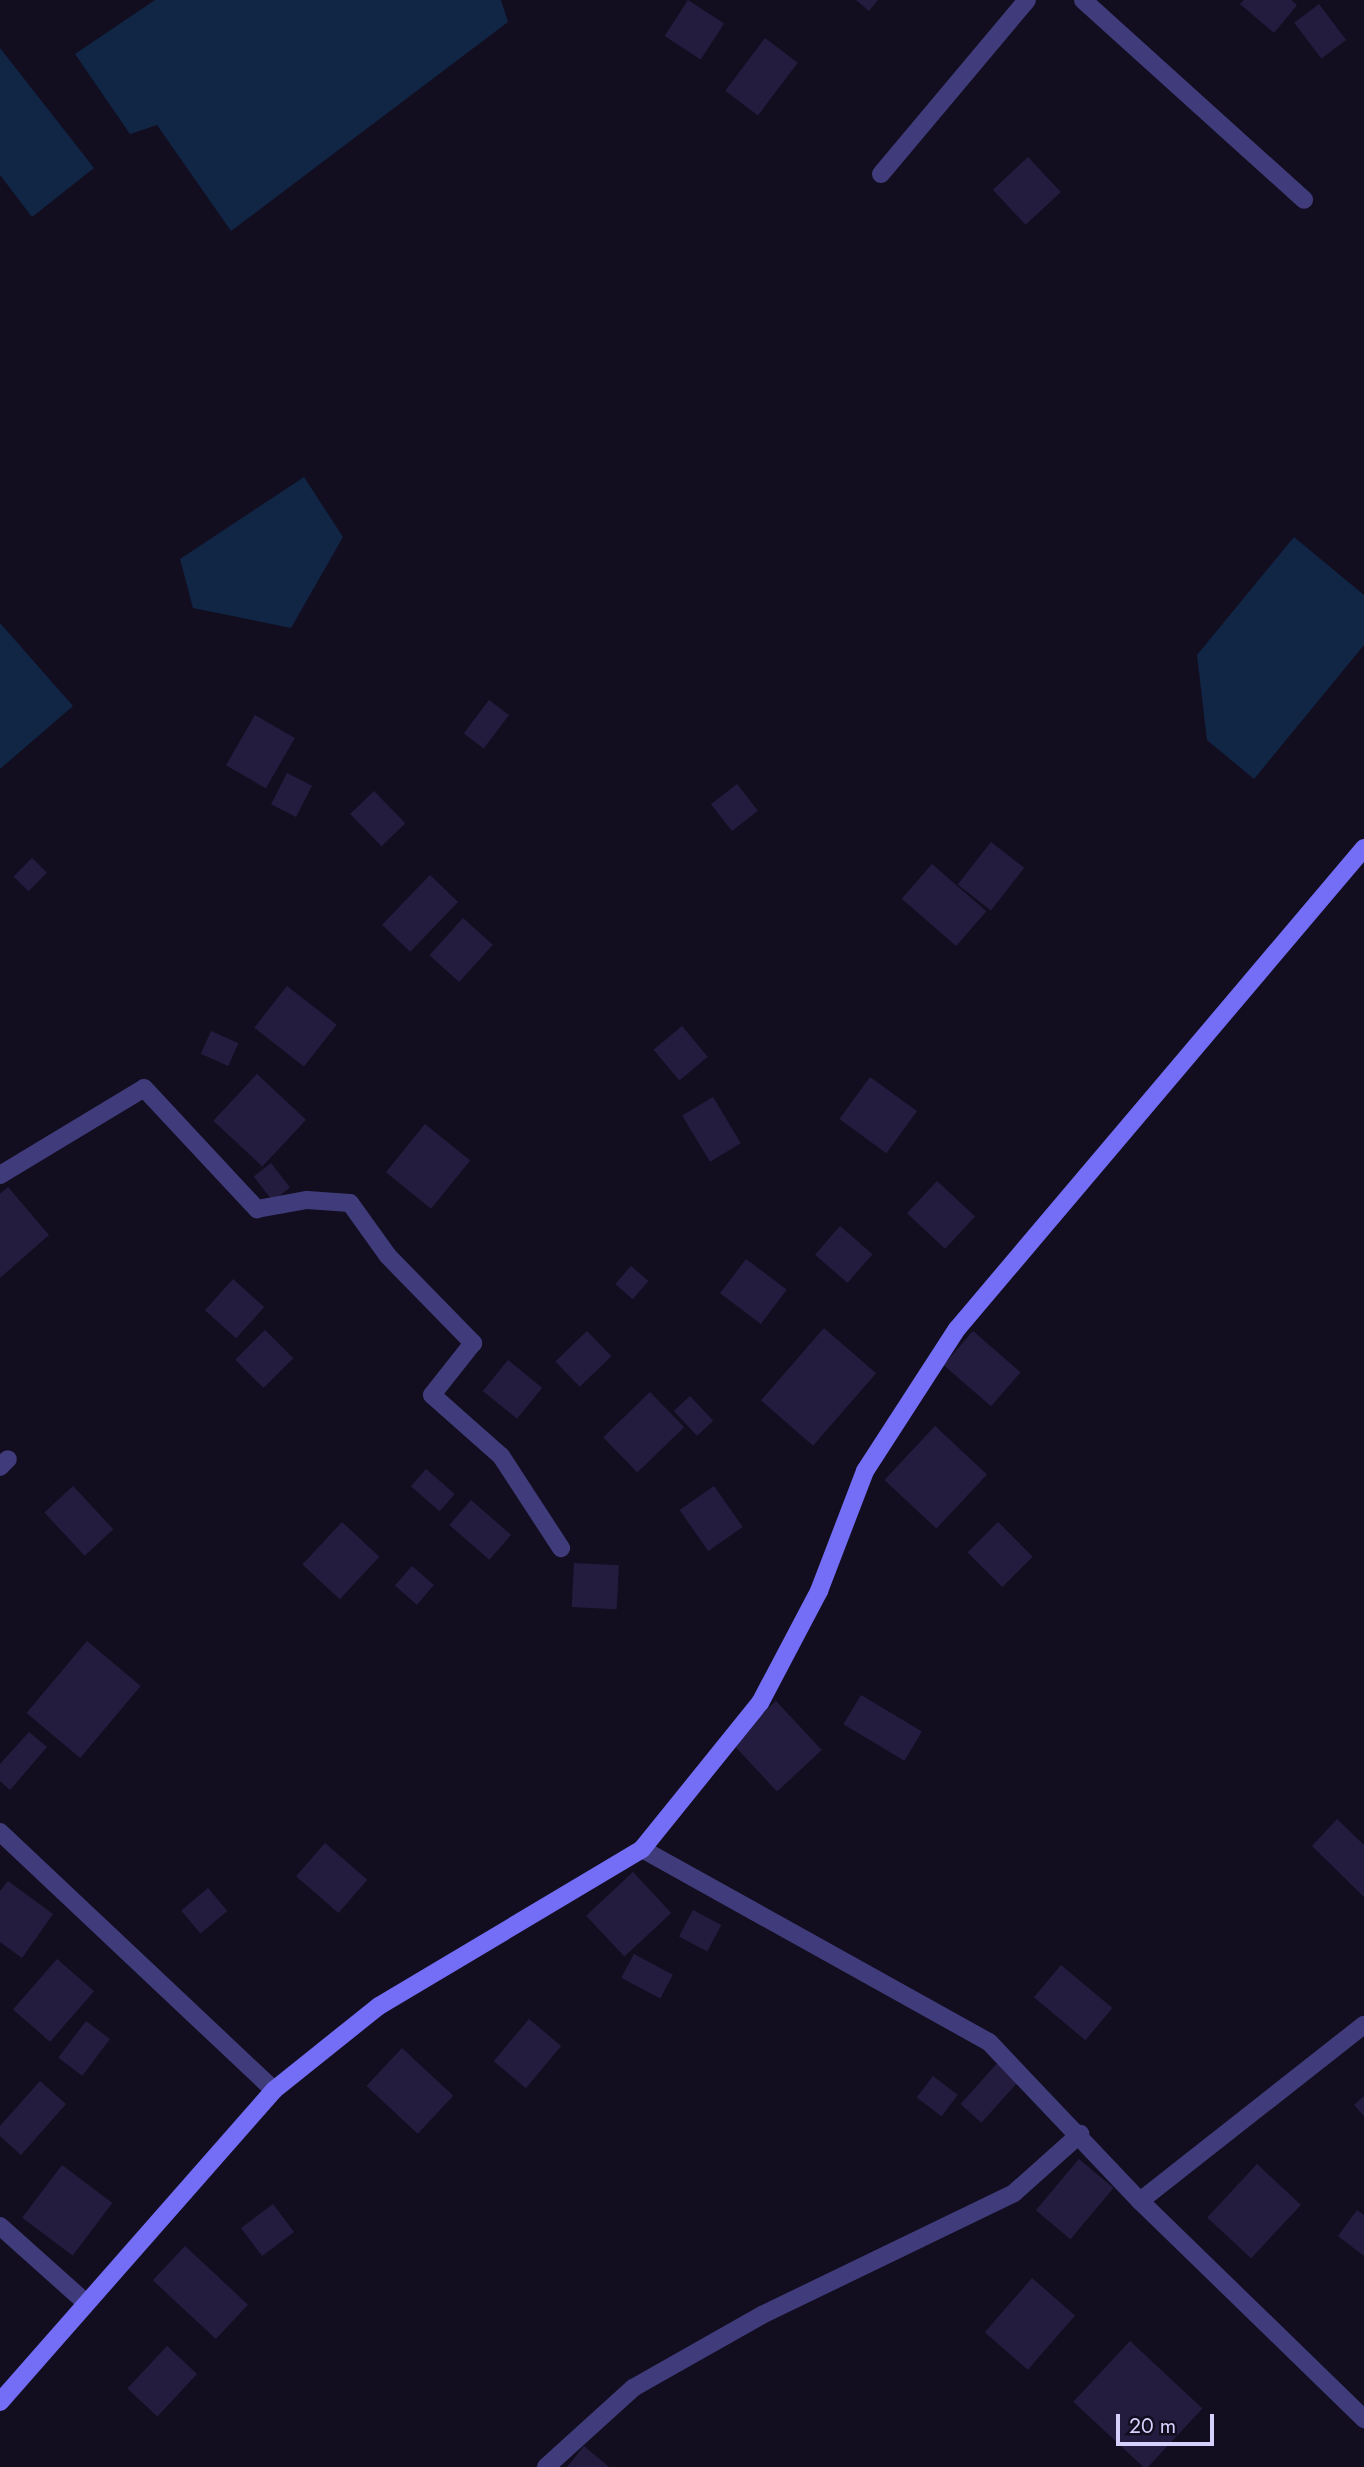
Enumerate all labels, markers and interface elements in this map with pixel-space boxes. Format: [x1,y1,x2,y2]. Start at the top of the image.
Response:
scale bar [1119,2400,1217,2444]
text: 20 m [1129,2411,1176,2441]

